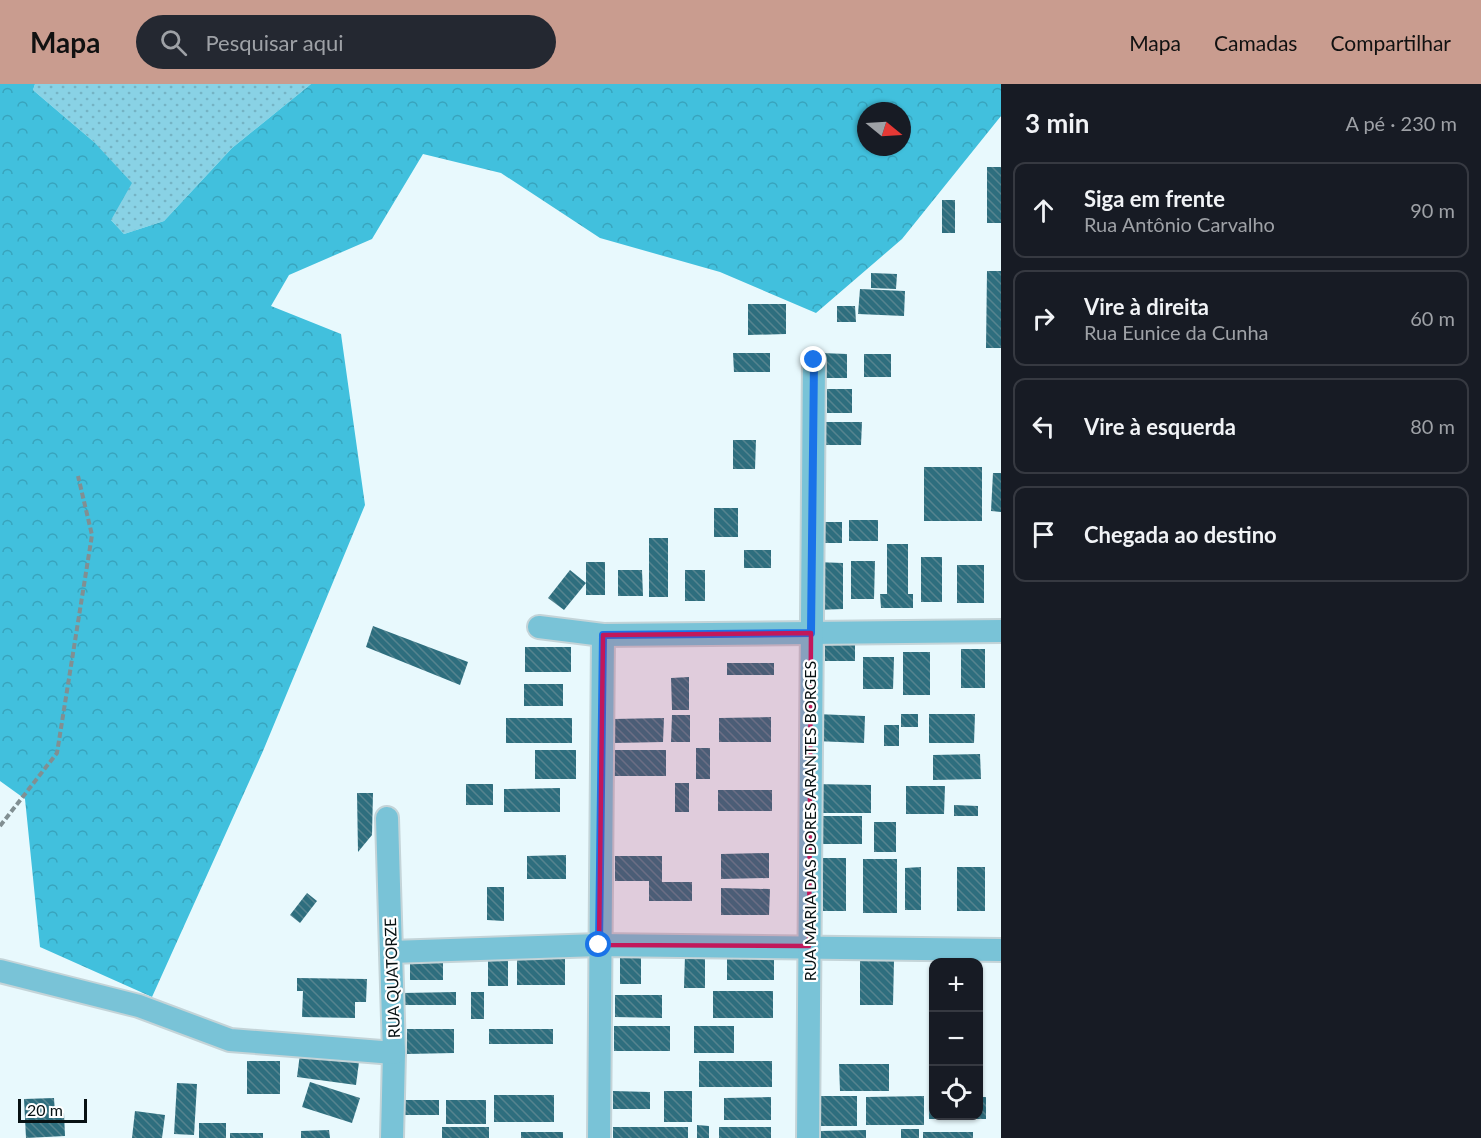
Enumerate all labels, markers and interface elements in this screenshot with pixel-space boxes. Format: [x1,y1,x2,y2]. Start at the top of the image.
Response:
search box [136,15,556,69]
text: Mapa [30,25,100,59]
icon: search [157,26,190,59]
text: Pesquisar aqui [205,29,344,56]
text: Mapa [1129,30,1181,55]
text: Camadas [1214,30,1297,55]
text: Compartilhar [1330,30,1451,55]
north arrow [857,102,911,156]
text: 3 min [1025,107,1089,139]
text: A pé · 230 m [1345,111,1457,135]
text: Siga em frente [1084,185,1225,212]
icon: ahead [1027,194,1060,227]
text: 90 m [1410,198,1455,222]
text: Rua Antônio Carvalho [1084,212,1275,236]
text: Vire à direita [1084,293,1209,320]
icon: right [1027,302,1060,335]
text: 60 m [1410,306,1455,330]
text: Rua Eunice da Cunha [1084,320,1268,344]
route end [800,346,826,372]
icon: left [1027,410,1060,443]
text: Vire à esquerda [1084,413,1236,440]
text: 80 m [1410,414,1455,438]
icon: arrive [1027,518,1060,551]
text: Chegada ao destino [1084,521,1277,548]
street label: RUA MARIA DAS DORES ARANTES BORGES [800,661,819,981]
street label: RUA QUATORZE [380,917,403,1039]
route start [585,931,611,957]
map controls [929,958,983,1120]
button: + [929,958,983,1012]
button: − [929,1012,983,1066]
button: locate [929,1066,983,1120]
scale bar [18,1096,87,1124]
text: 20 m [27,1100,63,1119]

